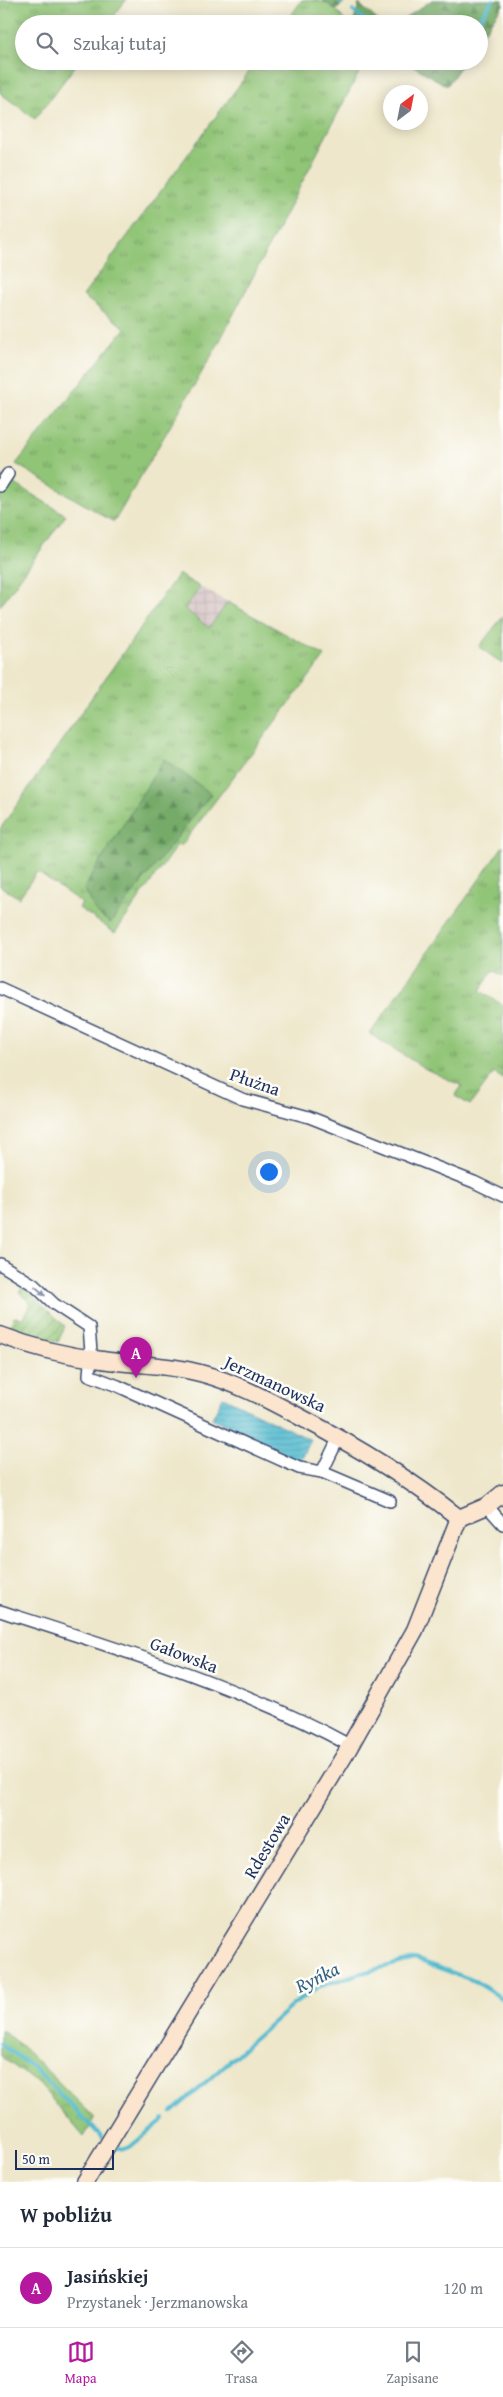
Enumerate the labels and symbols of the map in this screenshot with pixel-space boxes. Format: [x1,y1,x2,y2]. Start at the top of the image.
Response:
north arrow [383,85,428,130]
street label: Płużna [227,1060,284,1103]
your location [256,1159,282,1185]
one-way arrow [34,1285,46,1297]
pin: A [120,1337,152,1378]
street label: Jerzmanowska [218,1347,331,1419]
street label: Gałowska [146,1629,223,1680]
street label: Rdestowa [236,1808,297,1883]
water label: Ryńka [289,1954,344,2000]
scale bar [15,2147,114,2170]

